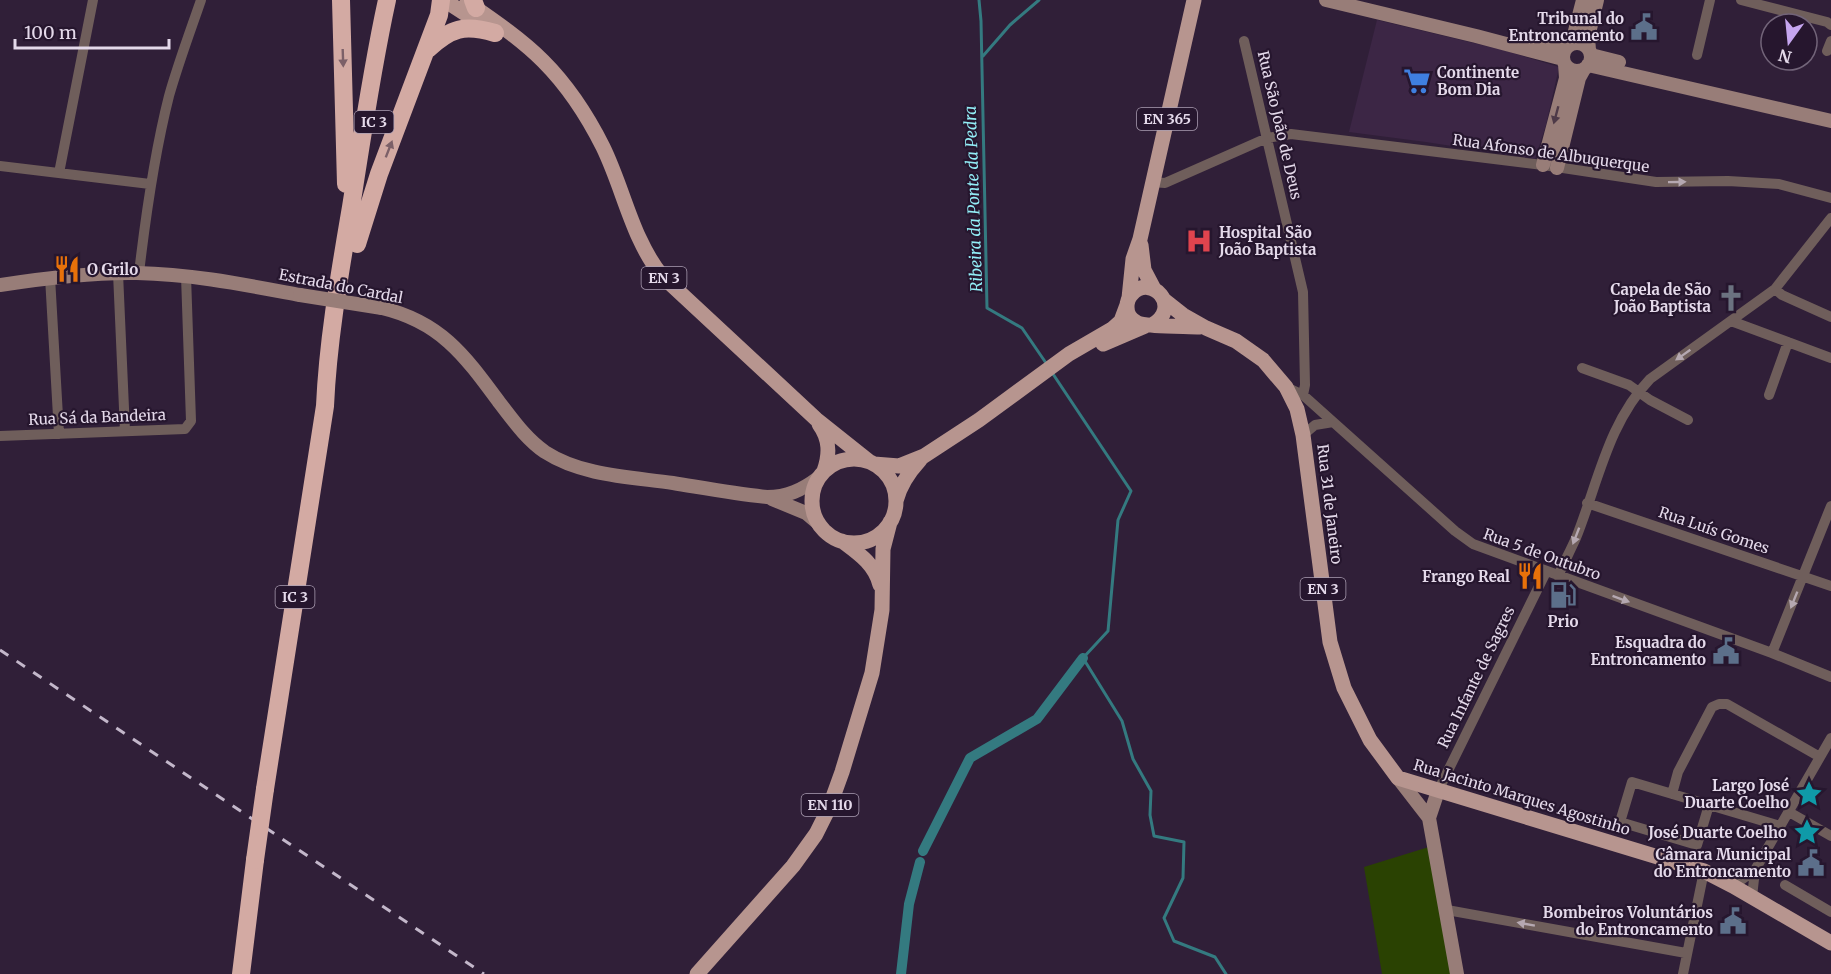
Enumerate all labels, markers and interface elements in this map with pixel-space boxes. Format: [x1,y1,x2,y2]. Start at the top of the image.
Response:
place label: Tribunal do Entroncamento [1509,9,1624,45]
scale bar [15,12,170,50]
public building icon: Tribunal do Entroncamento [1629,12,1659,42]
north arrow [1759,12,1819,72]
text: 100 m [24,21,77,44]
text: N [1776,45,1794,68]
one-way arrow [338,49,348,68]
street label: Rua São João de Deus [1254,49,1306,201]
place label: Continente Bom Dia [1437,63,1519,99]
supermarket icon: Continente Bom Dia [1402,66,1432,96]
water label: Ribeira da Ponte da Pedra [960,106,986,292]
one-way arrow [1551,106,1560,124]
road number: EN 365 [1137,108,1197,130]
road number: IC 3 [354,111,394,133]
street label: Rua Afonso de Albuquerque [1452,130,1651,176]
one-way arrow [385,140,394,158]
one-way arrow [1668,177,1687,187]
place label: Hospital São João Baptista [1218,223,1317,259]
hospital icon: Hospital São João Baptista [1184,226,1214,256]
restaurant icon: O Grilo [52,254,82,284]
place label: O Grilo [87,260,138,279]
street label: Estrada do Cardal [277,265,405,307]
road number: EN 3 [642,267,686,289]
place label: Capela de São João Baptista [1611,280,1712,316]
church icon: Capela de São João Baptista [1716,283,1746,313]
one-way arrow [1676,349,1692,361]
street label: Rua Sá da Bandeira [28,405,166,429]
street label: Rua 31 de Janeiro [1313,443,1347,565]
street label: Rua Luís Gomes [1656,502,1772,558]
street label: Rua 5 de Outubro [1481,524,1603,584]
one-way arrow [1571,527,1580,545]
restaurant icon: Frango Real [1515,561,1545,591]
place label: Frango Real [1422,567,1510,586]
road number: EN 3 [1300,578,1346,600]
fuel station icon: Prio [1548,580,1578,610]
road number: IC 3 [276,586,314,608]
one-way arrow [1789,591,1798,609]
one-way arrow [1612,594,1630,604]
street label: Rua Infante de Sagres [1433,603,1519,751]
place label: Prio [1548,612,1578,631]
place label: Esquadra do Entroncamento [1591,633,1706,669]
public building icon: Esquadra do Entroncamento [1711,636,1741,666]
street label: Rua Jacinto Marques Agostinho [1411,755,1633,839]
place label: Largo José Duarte Coelho [1684,776,1789,812]
place icon: Largo José Duarte Coelho [1794,779,1824,809]
road number: EN 110 [802,794,858,816]
place icon: José Duarte Coelho [1792,817,1822,847]
place label: José Duarte Coelho [1647,823,1787,842]
place label: Câmara Municipal do Entroncamento [1654,845,1791,881]
public building icon: Câmara Municipal do Entroncamento [1796,848,1826,878]
place label: Bombeiros Voluntários do Entroncamento [1543,903,1713,939]
public building icon: Bombeiros Voluntários do Entroncamento [1718,906,1748,936]
one-way arrow [1516,920,1535,929]

